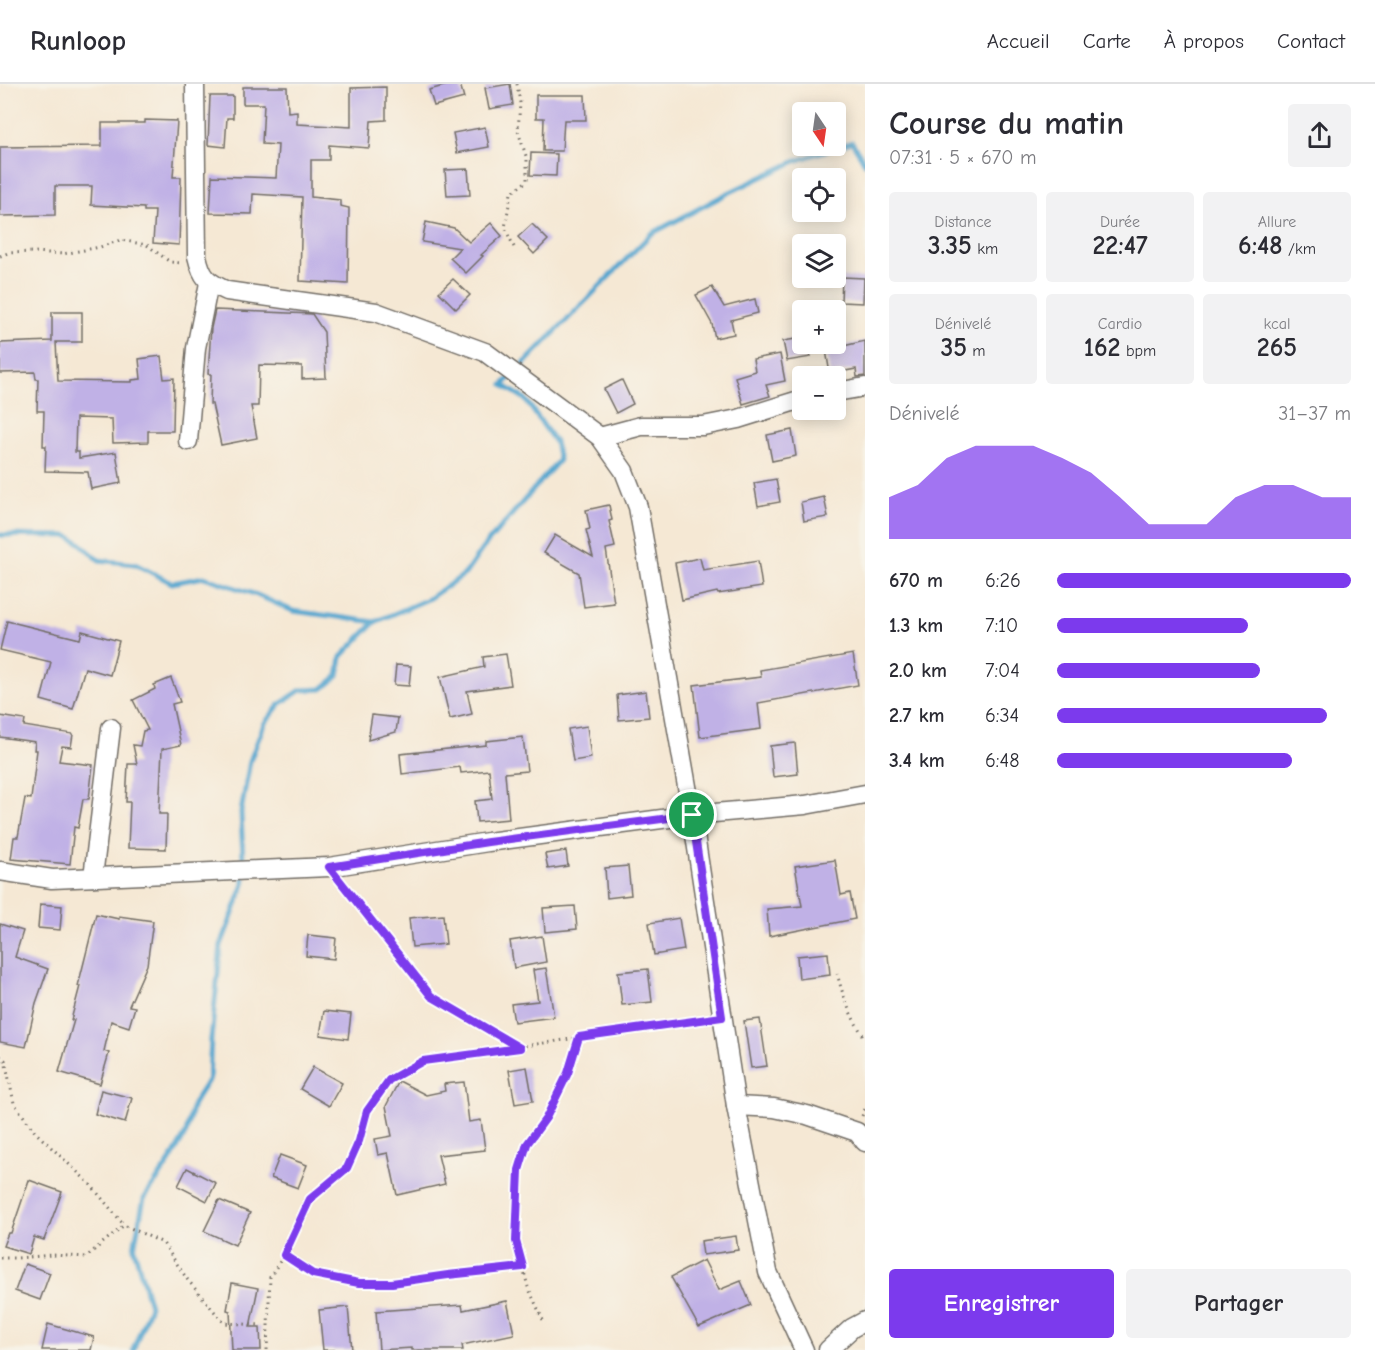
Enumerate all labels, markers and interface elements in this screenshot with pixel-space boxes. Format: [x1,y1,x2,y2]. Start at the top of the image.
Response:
text: Runloop [30,25,126,57]
text: Accueil [987,29,1050,53]
text: Carte [1083,29,1131,53]
text: À propos [1164,29,1244,53]
text: Contact [1277,29,1345,53]
north arrow [792,102,846,156]
map controls [792,102,846,420]
text: Course du matin [889,104,1124,142]
button: share [1288,104,1351,167]
text: 07:31 · 5 × 670 m [889,146,1037,169]
button: locate [792,168,846,222]
text: Distance [934,213,992,231]
text: Durée [1100,213,1140,231]
text: Allure [1258,213,1296,231]
text: 3.35 [928,231,972,261]
text: 22:47 [1092,231,1148,261]
text: 6:48 [1238,231,1283,261]
button: layers [792,234,846,288]
text: km [972,240,998,258]
text: /km [1283,240,1316,258]
button: + [792,300,846,354]
text: Dénivelé [935,315,991,333]
text: Cardio [1098,315,1142,333]
text: kcal [1264,315,1290,333]
text: 35 [940,333,967,363]
text: 162 [1084,333,1121,363]
text: 265 [1257,333,1297,363]
text: m [967,342,986,360]
text: bpm [1121,342,1156,360]
button: − [792,366,846,420]
text: Dénivelé [889,402,960,425]
text: 31–37 m [1278,402,1351,425]
text: 670 m [889,569,943,592]
text: 6:26 [985,569,1021,592]
text: 1.3 km [889,614,943,637]
text: 7:10 [985,614,1018,637]
text: 2.0 km [889,659,947,682]
text: 7:04 [985,659,1020,682]
text: 2.7 km [889,704,944,727]
text: 6:34 [985,704,1019,727]
text: 3.4 km [889,749,945,772]
text: 6:48 [985,749,1019,772]
pin [666,789,717,840]
icon: arrive [675,798,708,831]
button: Enregistrer [889,1269,1114,1338]
button: Partager [1126,1269,1351,1338]

